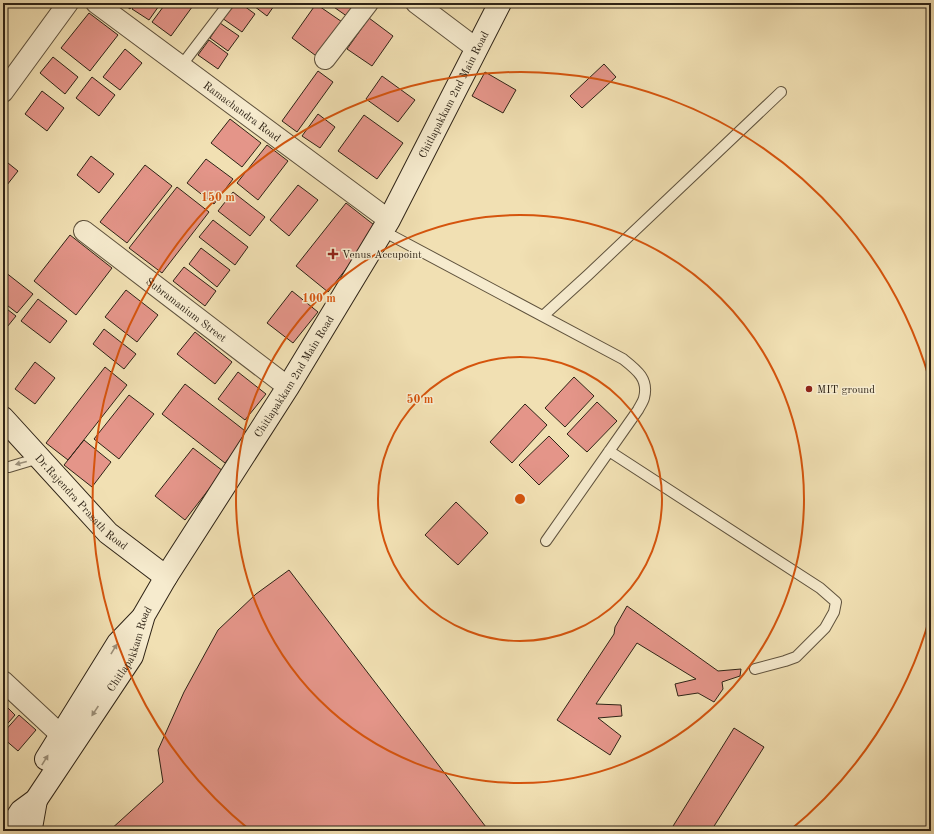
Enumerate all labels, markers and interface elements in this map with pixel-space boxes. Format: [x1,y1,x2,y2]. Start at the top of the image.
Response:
street label: Chitlapakkam 2nd Main Road [418,30,492,160]
street label: Ramachandra Road [201,80,282,145]
text: 150 m [201,191,235,204]
marker: Venus Accupoint [327,248,339,260]
place label: Venus Accupoint [342,250,422,261]
street label: Subramanium Street [143,276,228,345]
text: 100 m [302,293,336,305]
street label: Chitlapakkam 2nd Main Road [253,314,337,440]
marker: MIT ground [804,384,814,394]
place label: MIT ground [817,385,875,396]
text: 50 m [407,393,434,406]
street label: Dr.Rajendra Prasath Road [32,453,129,553]
one-way arrow [15,460,27,466]
centre of rings [513,492,527,506]
street label: Chitlapakkam Road [106,605,155,694]
one-way arrow [110,644,118,654]
one-way arrow [91,706,99,717]
one-way arrow [42,754,49,766]

